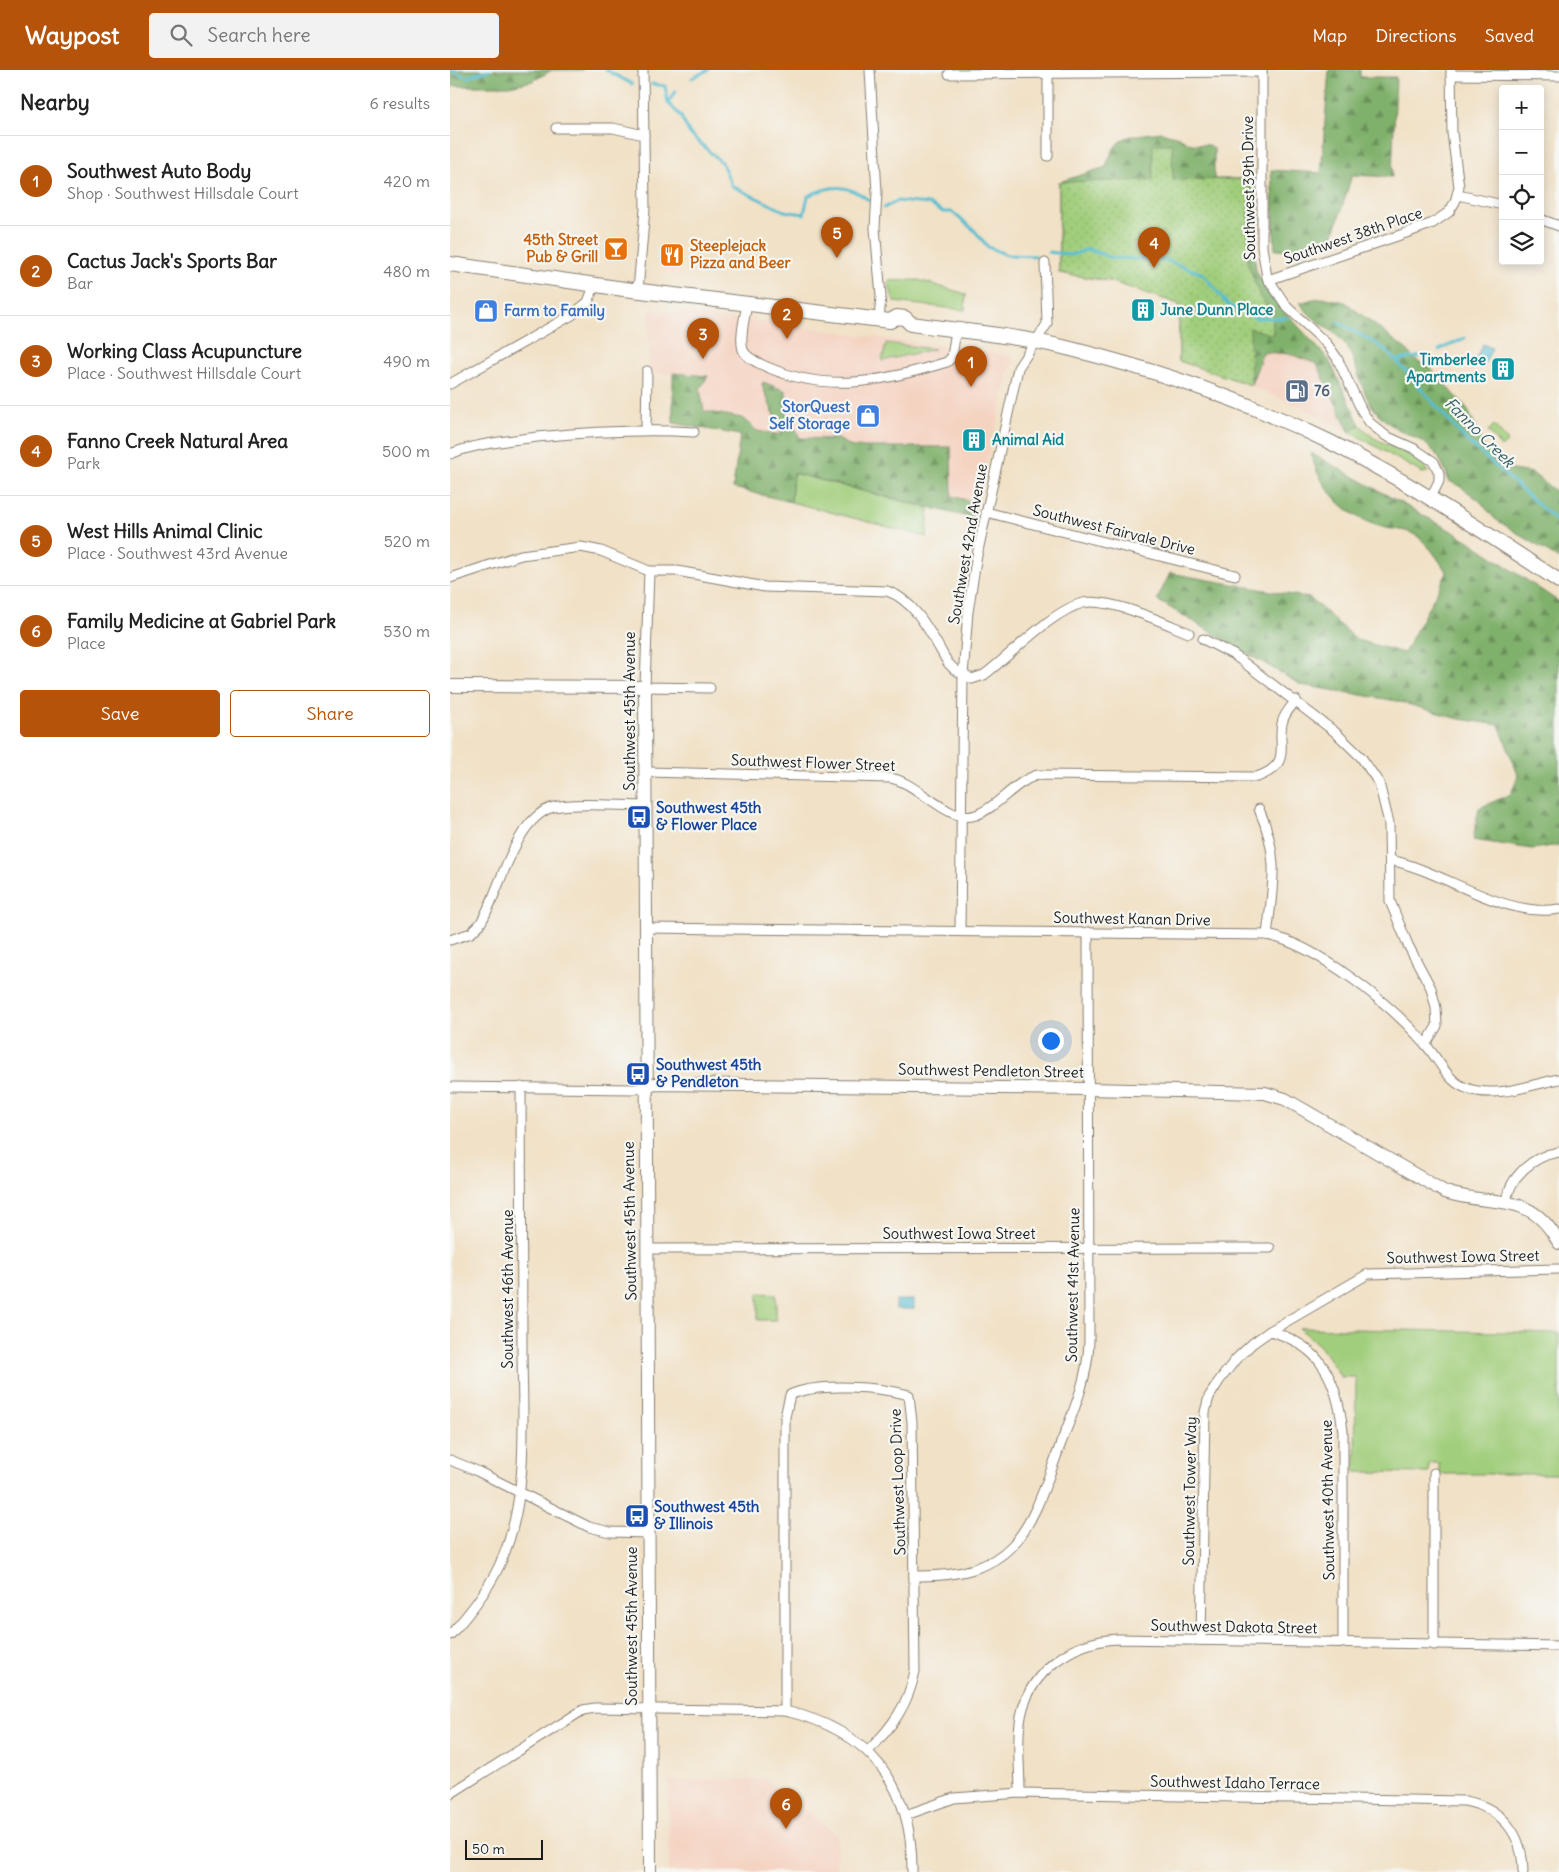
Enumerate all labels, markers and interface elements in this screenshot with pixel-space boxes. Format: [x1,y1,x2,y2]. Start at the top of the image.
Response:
search box [149,13,499,58]
text: Waypost [25,20,119,50]
icon: search [167,21,195,49]
text: Search here [207,23,310,47]
text: Map [1312,24,1347,47]
text: Directions [1375,24,1457,47]
text: Saved [1485,24,1534,47]
map controls [1499,85,1544,265]
button: + [1499,85,1544,130]
text: Nearby [20,89,90,116]
text: 6 results [369,93,430,113]
street label: Southwest 39th Drive [1238,116,1259,260]
button: − [1499,130,1544,175]
text: Southwest Auto Body [67,159,251,183]
text: 1 [33,171,39,191]
text: 420 m [384,171,430,191]
button: locate [1499,175,1544,220]
text: Shop · Southwest Hillsdale Court [67,183,299,203]
street label: Southwest 38th Place [1281,203,1425,268]
pin: 5 [821,217,853,258]
button: layers [1499,220,1544,265]
pin: 4 [1138,227,1170,268]
place label: 45th Street Pub & Grill [523,230,599,266]
bar icon: 45th Street Pub & Grill [603,236,629,262]
place label: Steeplejack Pizza and Beer [690,236,791,272]
restaurant icon: Steeplejack Pizza and Beer [659,242,685,268]
text: Cactus Jack's Sports Bar [67,249,277,273]
text: 2 [32,261,40,281]
text: 480 m [383,261,430,281]
text: Bar [67,273,93,293]
building icon: June Dunn Place [1130,297,1156,323]
shop icon: Farm to Family [473,298,499,324]
pin: 2 [771,298,803,339]
place label: June Dunn Place [1160,300,1273,319]
place label: Farm to Family [504,301,605,321]
pin: 3 [687,318,719,359]
text: Working Class Acupuncture [67,339,302,363]
pin: 1 [955,346,987,387]
place label: Timberlee Apartments [1406,350,1486,387]
text: 3 [31,351,41,371]
text: 490 m [383,351,430,371]
building icon: Timberlee Apartments [1490,356,1516,382]
text: Place · Southwest Hillsdale Court [67,363,301,383]
fuel station icon: 76 [1284,378,1310,404]
place label: 76 [1314,381,1330,400]
water label: Fanno Creek [1441,393,1520,472]
place label: StorQuest Self Storage [769,397,851,434]
shop icon: StorQuest Self Storage [855,403,881,429]
building icon: Animal Aid [961,427,987,453]
text: Fanno Creek Natural Area [67,429,288,453]
place label: Animal Aid [992,430,1064,449]
text: 4 [31,441,41,461]
text: 500 m [382,441,430,461]
text: Park [67,453,100,473]
street label: Southwest 42nd Avenue [944,462,991,626]
street label: Southwest Fairvale Drive [1031,500,1197,559]
text: West Hills Animal Clinic [67,519,263,543]
text: 5 [31,531,41,551]
text: 520 m [384,531,430,551]
text: Place · Southwest 43rd Avenue [67,543,288,563]
text: Family Medicine at Gabriel Park [67,609,336,633]
text: 6 [31,621,41,641]
text: 530 m [383,621,430,641]
street label: Southwest 45th Avenue [620,631,639,791]
text: Place [67,633,106,653]
button: Save [20,690,220,737]
button: Share [230,690,430,737]
street label: Southwest Flower Street [731,750,895,775]
place label: Southwest 45th & Flower Place [656,798,762,834]
bus stop icon: Southwest 45th & Flower Place [626,804,652,830]
street label: Southwest Kanan Drive [1053,908,1211,929]
your location [1038,1028,1064,1054]
place label: Southwest 45th & Pendleton [656,1055,762,1091]
street label: Southwest Pendleton Street [898,1059,1084,1082]
bus stop icon: Southwest 45th & Pendleton [625,1061,651,1087]
street label: Southwest 45th Avenue [619,1141,640,1301]
street label: Southwest 41st Avenue [1062,1208,1083,1362]
street label: Southwest 46th Avenue [498,1209,517,1369]
street label: Southwest Iowa Street [882,1224,1036,1243]
street label: Southwest Iowa Street [1386,1246,1540,1267]
street label: Southwest Loop Drive [885,1408,910,1556]
street label: Southwest Tower Way [1179,1416,1200,1566]
street label: Southwest 40th Avenue [1317,1420,1338,1580]
place label: Southwest 45th & Illinois [654,1497,760,1533]
bus stop icon: Southwest 45th & Illinois [624,1503,650,1529]
street label: Southwest 45th Avenue [622,1546,641,1706]
street label: Southwest Dakota Street [1150,1616,1318,1637]
street label: Southwest Idaho Terrace [1150,1772,1320,1793]
pin: 6 [770,1788,802,1829]
scale bar [465,1837,542,1860]
text: 50 m [472,1840,505,1858]

